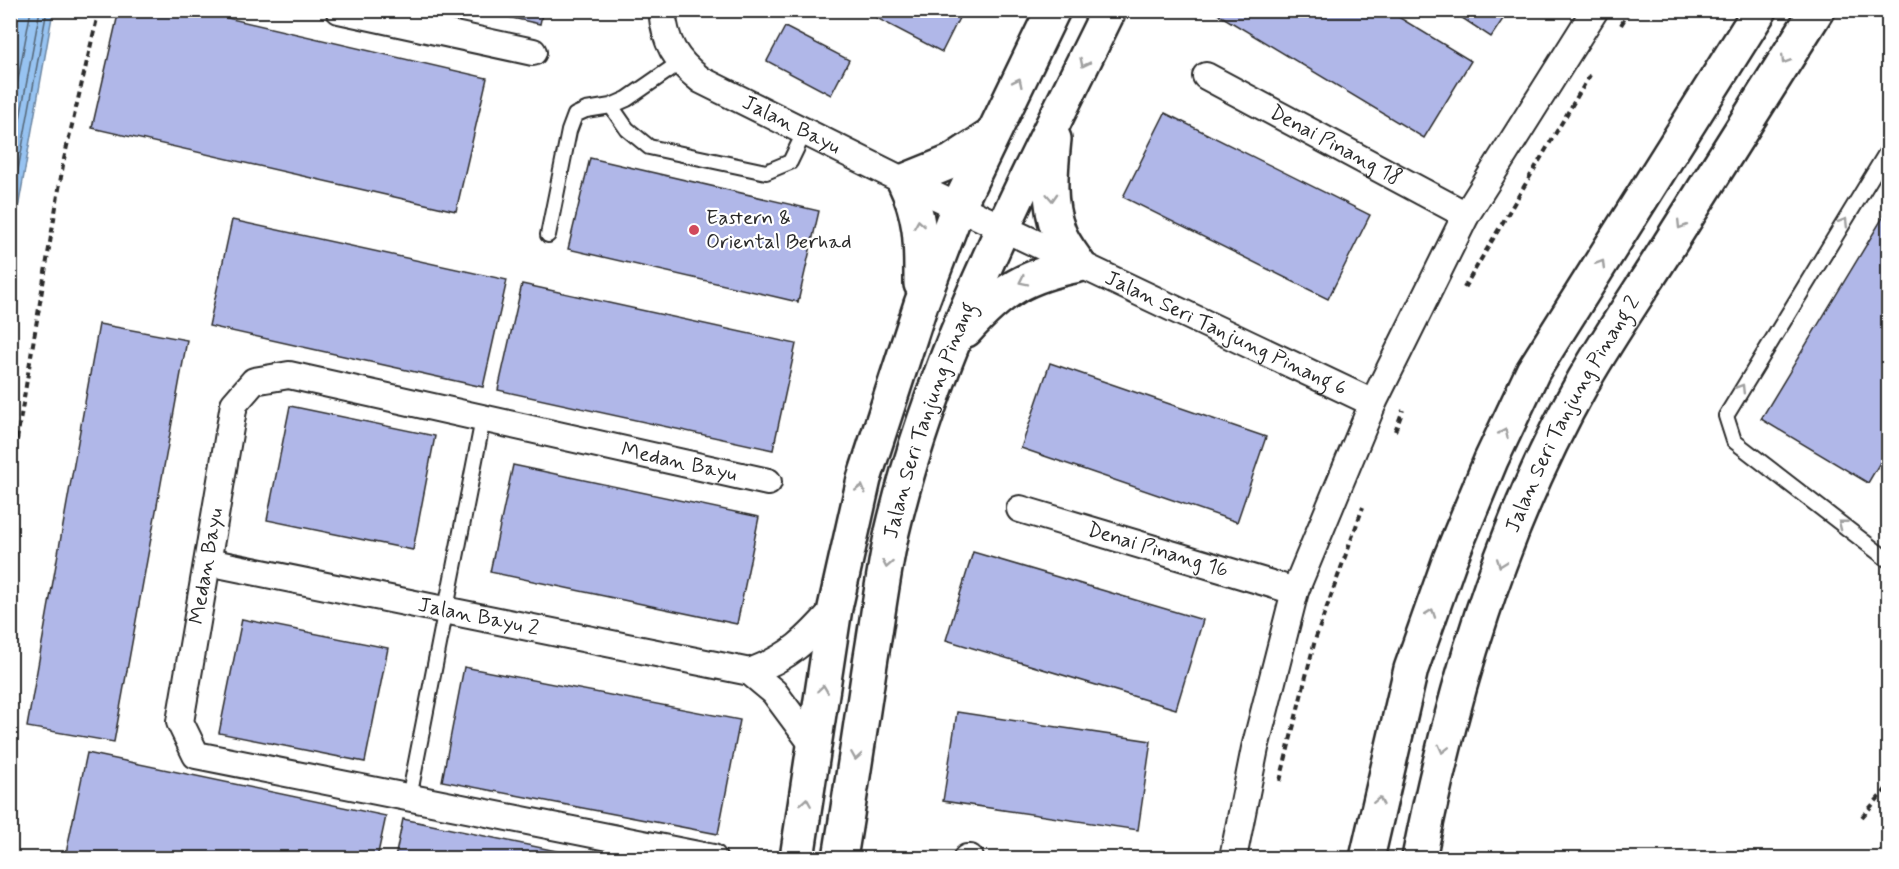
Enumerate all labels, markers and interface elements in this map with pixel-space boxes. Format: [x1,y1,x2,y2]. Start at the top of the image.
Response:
one-way arrow [1781,54,1793,64]
one-way arrow [1079,57,1091,68]
one-way arrow [1010,78,1022,89]
street label: Jalan Bayu [737,89,845,161]
street label: Denai Pinang 18 [1265,99,1407,192]
one-way arrow [1045,193,1058,202]
place label: Eastern & Oriental Berhad [706,204,852,256]
one-way arrow [1836,218,1848,228]
one-way arrow [1677,219,1689,229]
one-way arrow [914,220,926,229]
marker: Eastern & Oriental Berhad [687,223,701,237]
one-way arrow [1594,260,1605,271]
street label: Jalan Seri Tanjung Pinang 6 [1100,264,1352,403]
one-way arrow [1018,274,1029,286]
street label: Jalan Seri Tanjung Pinang 2 [1499,291,1647,537]
street label: Jalan Seri Tanjung Pinang [877,298,984,541]
one-way arrow [1734,384,1746,394]
one-way arrow [1497,428,1509,439]
street label: Medan Bayu [618,436,740,489]
one-way arrow [853,484,866,494]
street label: Medan Bayu [183,506,230,626]
street label: Denai Pinang 16 [1084,516,1232,584]
one-way arrow [1838,521,1849,532]
one-way arrow [1495,557,1508,567]
one-way arrow [881,559,893,568]
street label: Jalan Bayu 2 [416,591,541,643]
one-way arrow [1423,609,1436,619]
one-way arrow [816,684,828,693]
one-way arrow [1437,743,1450,753]
one-way arrow [850,751,863,761]
one-way arrow [1371,796,1384,806]
one-way arrow [799,798,811,807]

